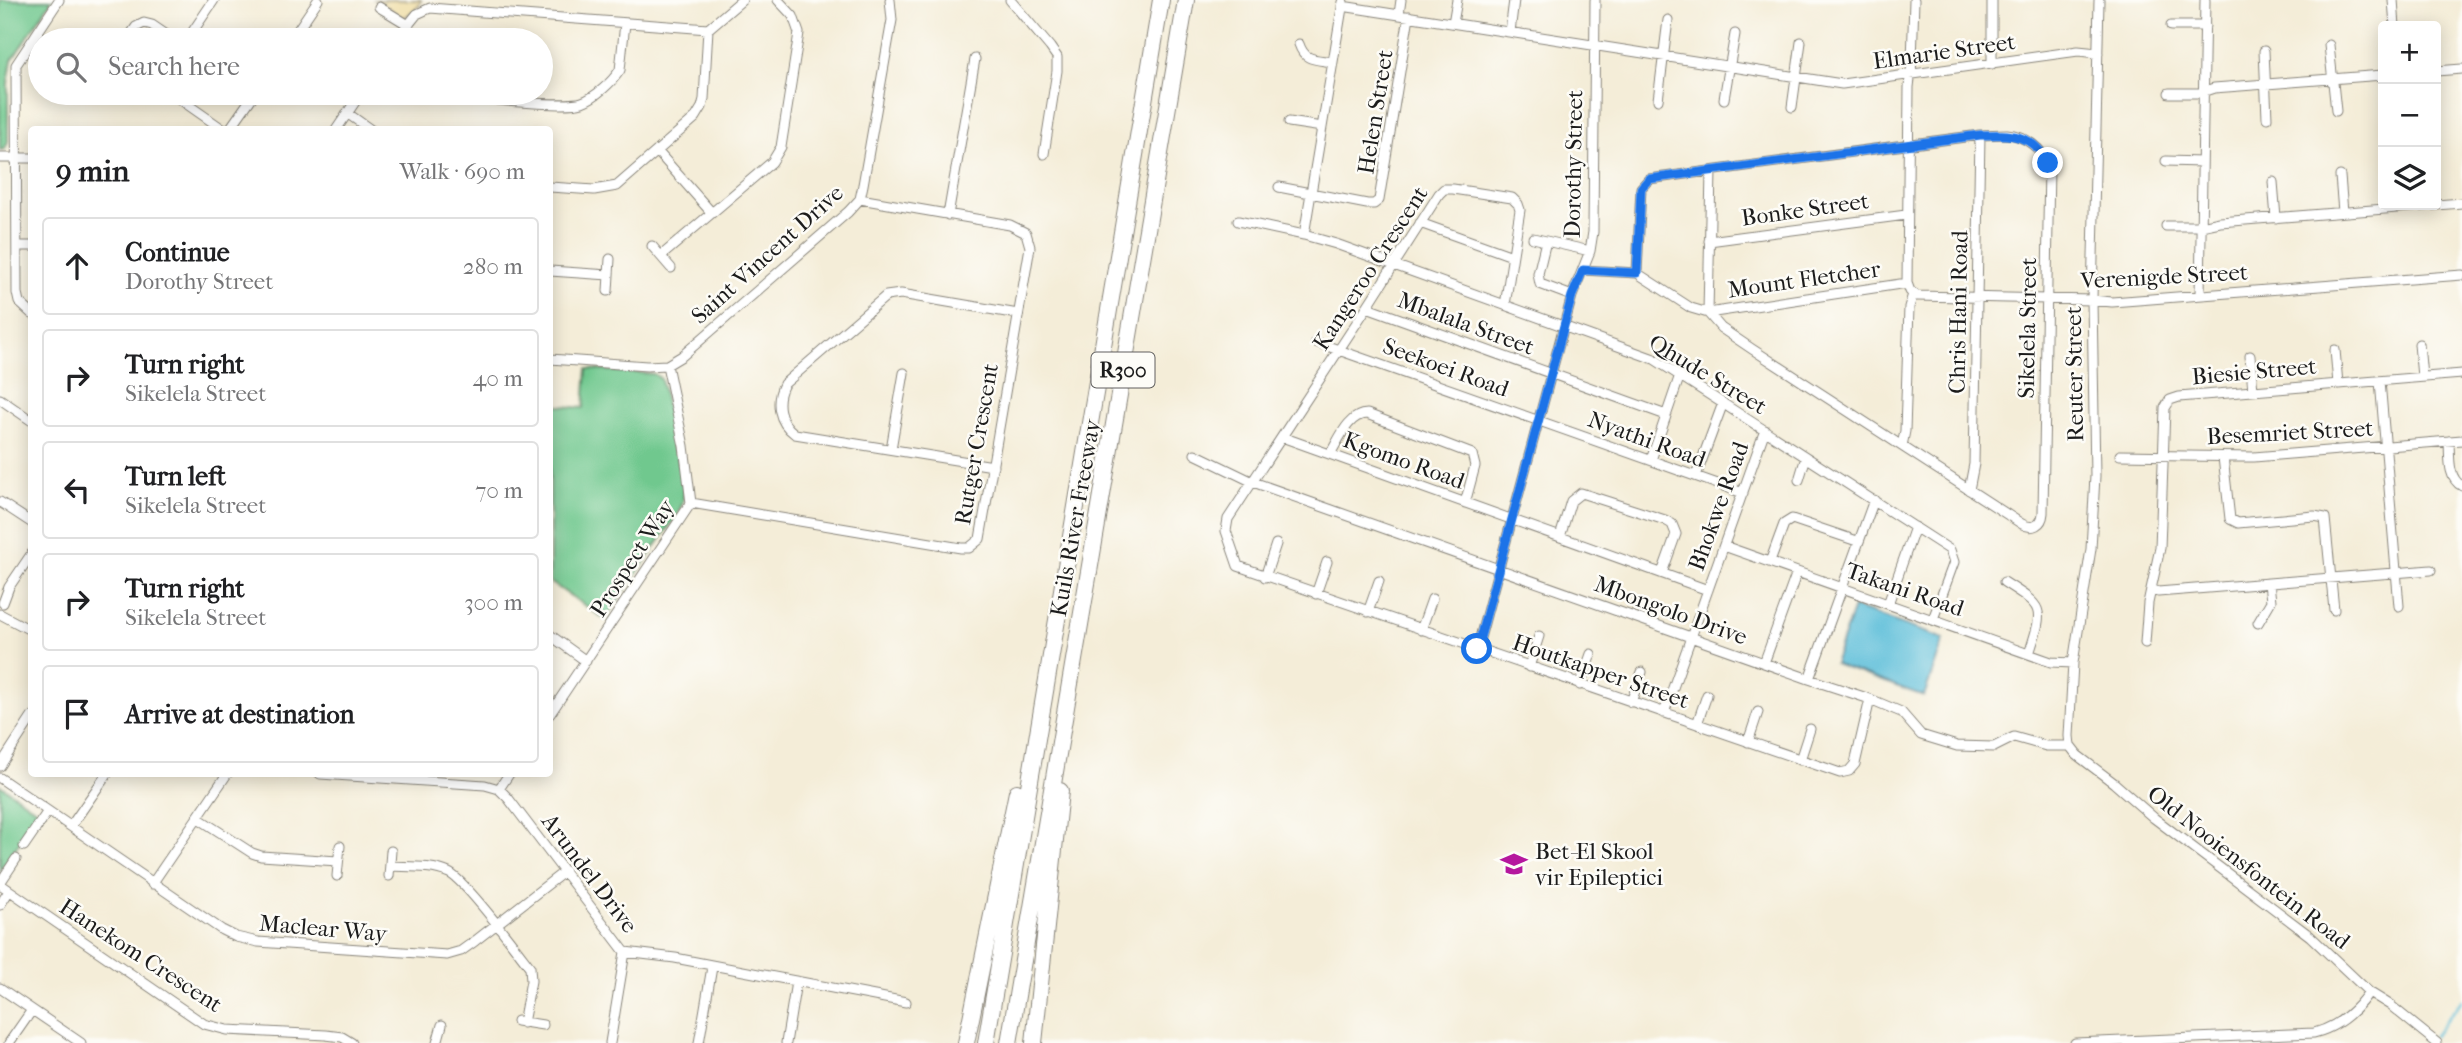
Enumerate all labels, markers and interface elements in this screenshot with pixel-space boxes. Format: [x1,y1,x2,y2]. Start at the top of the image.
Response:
map controls [2378,21,2441,210]
button: + [2378,21,2441,84]
search box [28,28,553,105]
street label: Elmarie Street [1871,28,2017,75]
icon: search [52,48,90,86]
street label: Helen Street [1352,48,1399,176]
text: Search here [108,51,240,82]
button: − [2378,84,2441,147]
street label: Dorothy Street [1559,90,1588,238]
route end [2032,147,2063,178]
button: layers [2378,147,2441,210]
text: 9 min [56,154,129,189]
text: Walk · 690 m [399,158,525,185]
street label: Saint Vincent Drive [686,179,849,330]
street label: Kangeroo Crescent [1307,181,1434,355]
street label: Bonke Street [1740,187,1870,232]
street label: Chris Hani Road [1944,230,1973,394]
text: Continue [125,237,230,268]
icon: ahead [58,247,96,285]
text: 280 m [463,253,523,280]
street label: Mount Fletcher [1726,255,1882,304]
street label: Sikelela Street [2013,257,2042,399]
street label: Verenigde Street [2079,259,2249,294]
text: Dorothy Street [125,268,273,295]
street label: Mbalala Street [1394,286,1538,361]
street label: Reuter Street [2060,306,2089,442]
street label: Qhude Street [1644,329,1772,420]
street label: Seekoei Road [1379,332,1513,403]
text: Turn right [125,349,245,380]
road number: R300 [1092,352,1154,388]
street label: Biesie Street [2191,353,2318,390]
icon: right [58,359,96,397]
street label: Rutger Crescent [949,361,1004,527]
text: 40 m [473,365,523,392]
text: Sikelela Street [125,380,266,407]
street label: Nyathi Road [1584,406,1710,473]
street label: Besemriet Street [2206,415,2374,450]
street label: Kuils River Freeway [1045,417,1106,619]
street label: Kgomo Road [1339,426,1469,495]
street label: Bhokwe Road [1683,438,1754,574]
text: Turn left [125,461,226,492]
icon: left [58,471,96,509]
text: 70 m [475,477,523,504]
text: Sikelela Street [125,492,266,519]
street label: Prospect Way [585,494,681,622]
street label: Takani Road [1842,557,1968,622]
street label: Mbongolo Drive [1591,570,1751,651]
text: Turn right [125,573,245,604]
icon: right [58,583,96,621]
text: 300 m [464,589,523,616]
text: Sikelela Street [125,604,266,631]
street label: Houtkapper Street [1509,629,1693,714]
route start [1461,633,1492,664]
icon: arrive [58,695,96,733]
text: Arrive at destination [125,699,355,730]
street label: Old Nooiensfontein Road [2142,780,2356,955]
street label: Arundel Drive [535,808,643,938]
place label: Bet-El Skool vir Epileptici [1535,838,1663,891]
school or university icon: Bet-El Skool vir Epileptici [1499,849,1529,879]
street label: Hanekom Crescent [54,893,227,1018]
street label: Maclear Way [258,909,389,948]

